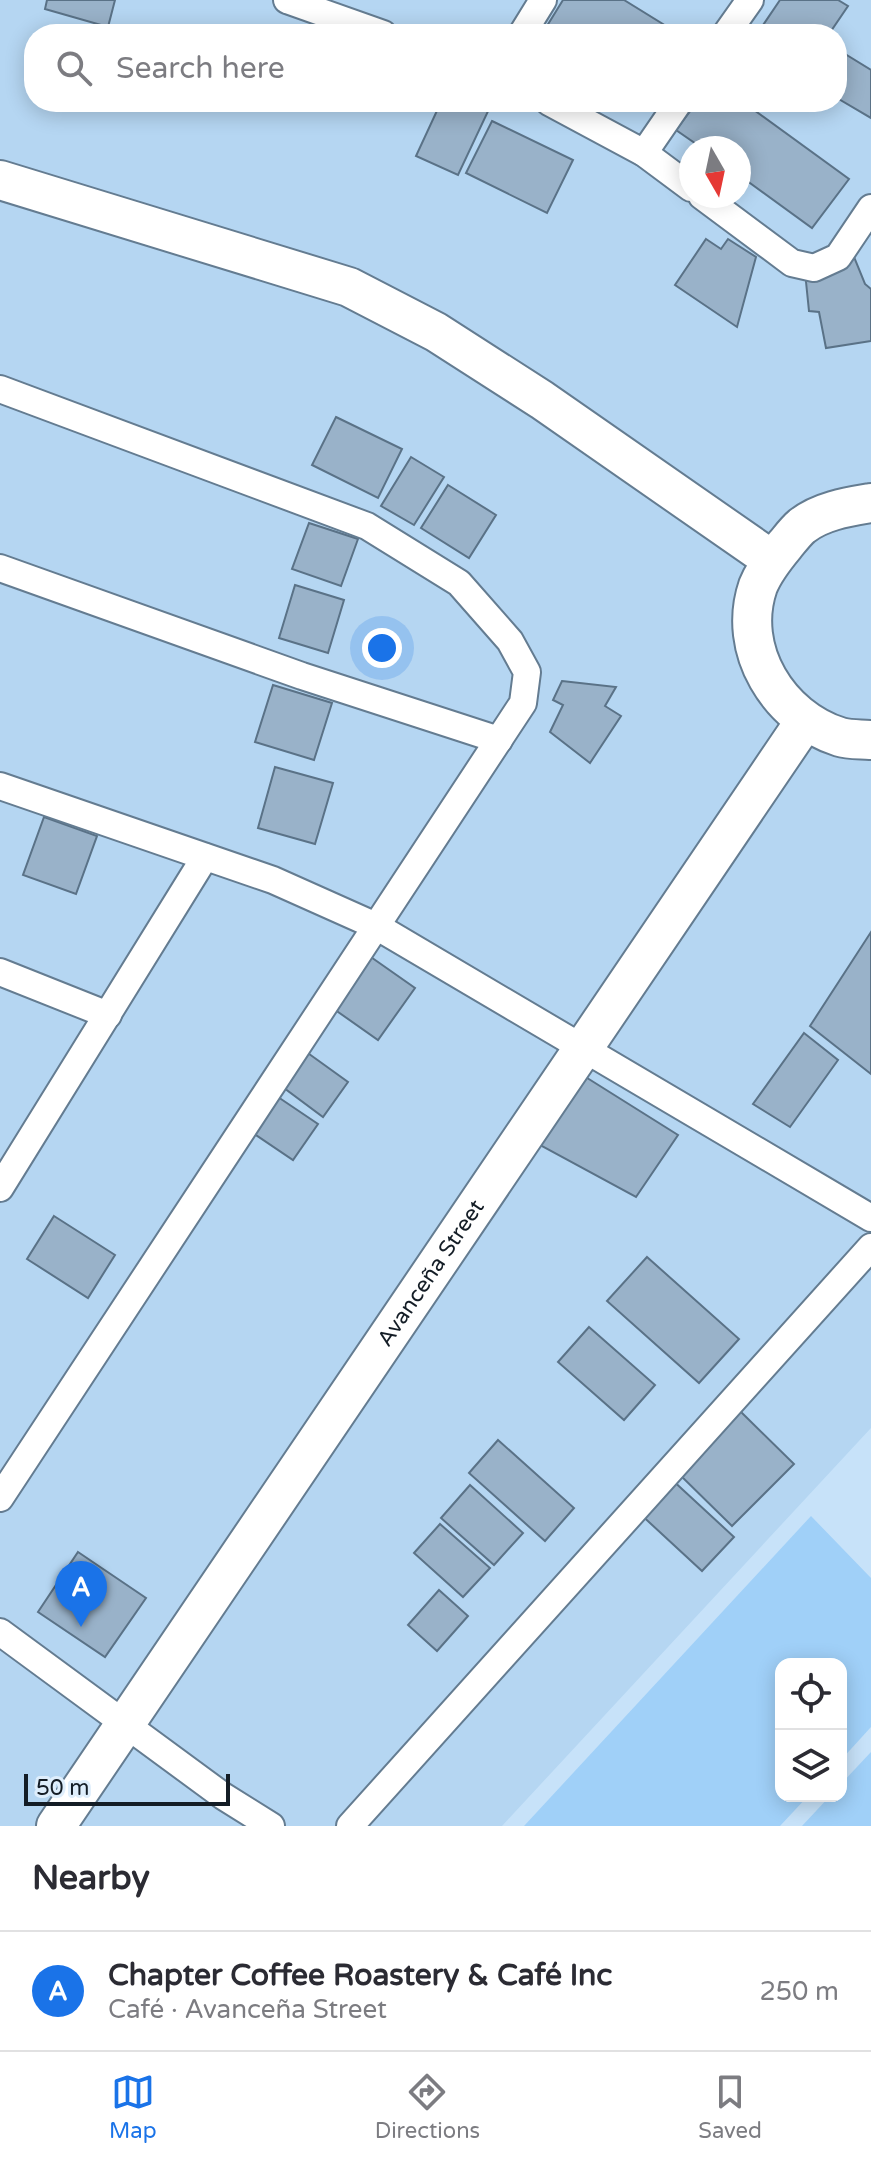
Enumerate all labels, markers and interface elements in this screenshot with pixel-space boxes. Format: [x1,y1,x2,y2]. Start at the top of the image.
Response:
search box [24,24,847,112]
icon: search [52,46,96,90]
text: Search here [116,50,285,87]
north arrow [679,136,751,208]
your location [362,628,402,668]
street label: Avanceña Street [372,1195,490,1351]
pin: A [55,1561,107,1627]
map controls [775,1658,847,1802]
button: locate [775,1658,847,1730]
button: layers [775,1730,847,1802]
scale bar [24,1770,230,1806]
text: 50 m [36,1775,90,1801]
text: Nearby [32,1858,150,1899]
text: Chapter Coffee Roastery & Café Inc [108,1957,612,1994]
text: A [48,1976,68,2007]
text: 250 m [759,1976,839,2007]
text: Café · Avanceña Street [108,1994,387,2025]
tab: Map [109,2070,157,2144]
tab: Directions [375,2070,480,2144]
tab: Saved [698,2070,762,2144]

